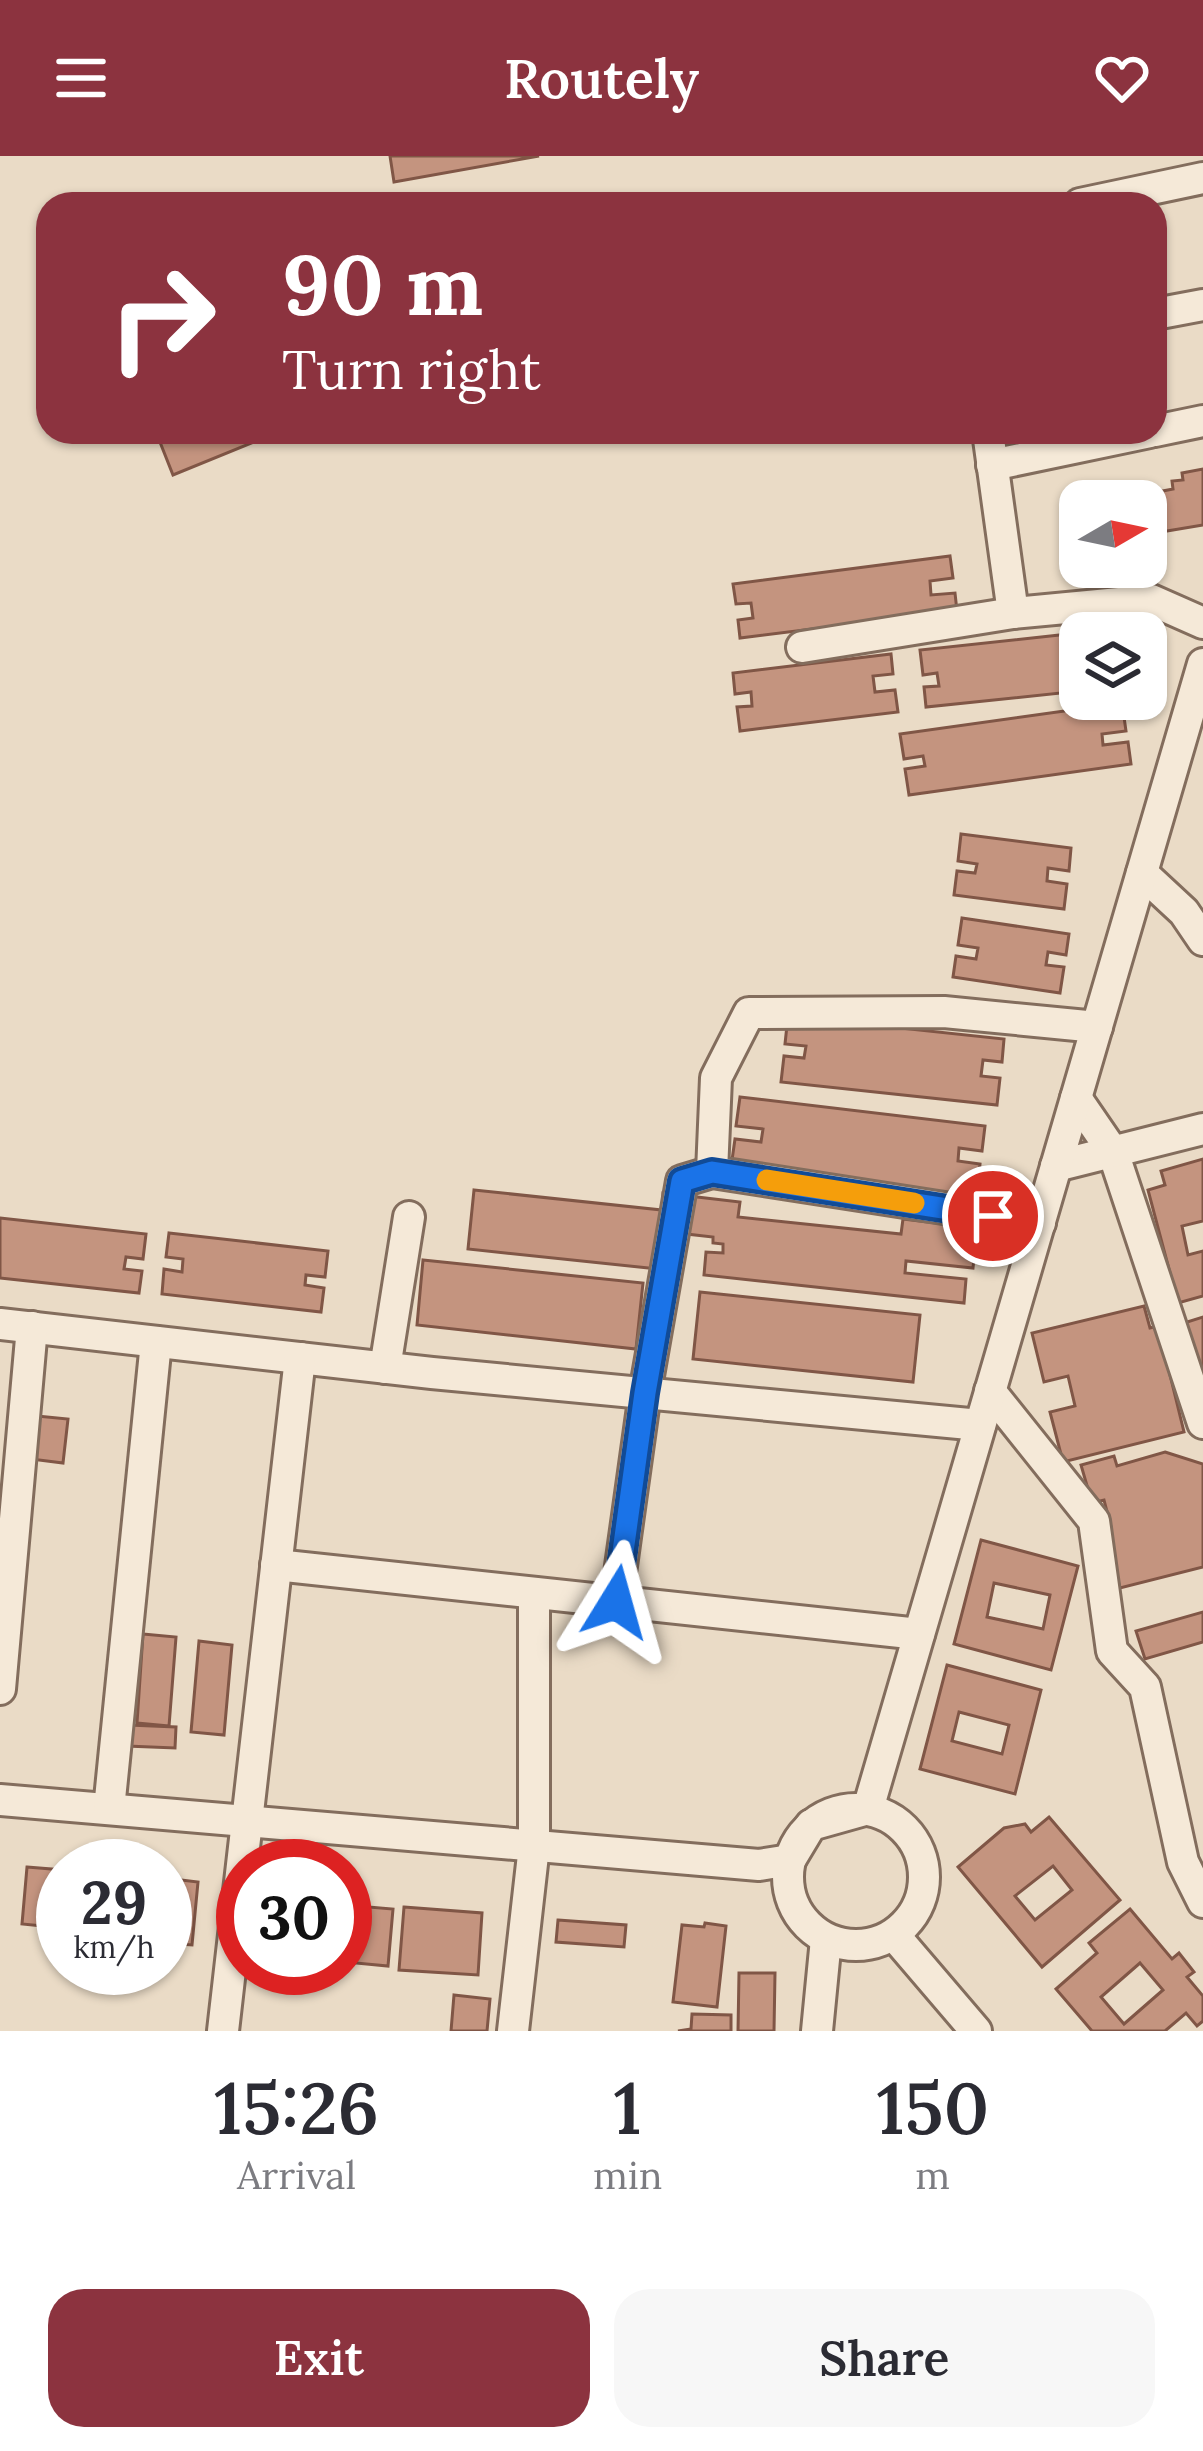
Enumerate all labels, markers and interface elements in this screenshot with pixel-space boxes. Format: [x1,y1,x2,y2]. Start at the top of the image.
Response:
text: Routely [504,44,699,113]
icon: menu [48,45,114,111]
icon: heart [1089,45,1155,111]
text: 90 m [282,230,483,338]
icon: right [84,240,240,396]
text: Turn right [282,335,541,404]
north arrow [1059,480,1167,588]
map controls [1059,480,1167,720]
button: layers [1059,612,1167,720]
pin [942,1165,1044,1267]
icon: arrive [960,1183,1026,1249]
position arrow [553,1539,679,1665]
speed limit sign: 30 [216,1839,372,1995]
text: 29 [81,1864,147,1940]
text: km/h [73,1928,155,1966]
text: 15:26 [214,2062,379,2154]
text: 1 [614,2062,642,2154]
text: 150 [876,2062,989,2154]
text: Arrival [237,2150,356,2200]
text: min [593,2150,662,2200]
text: m [915,2150,950,2200]
button: Exit [48,2289,590,2427]
button: Share [614,2289,1155,2427]

